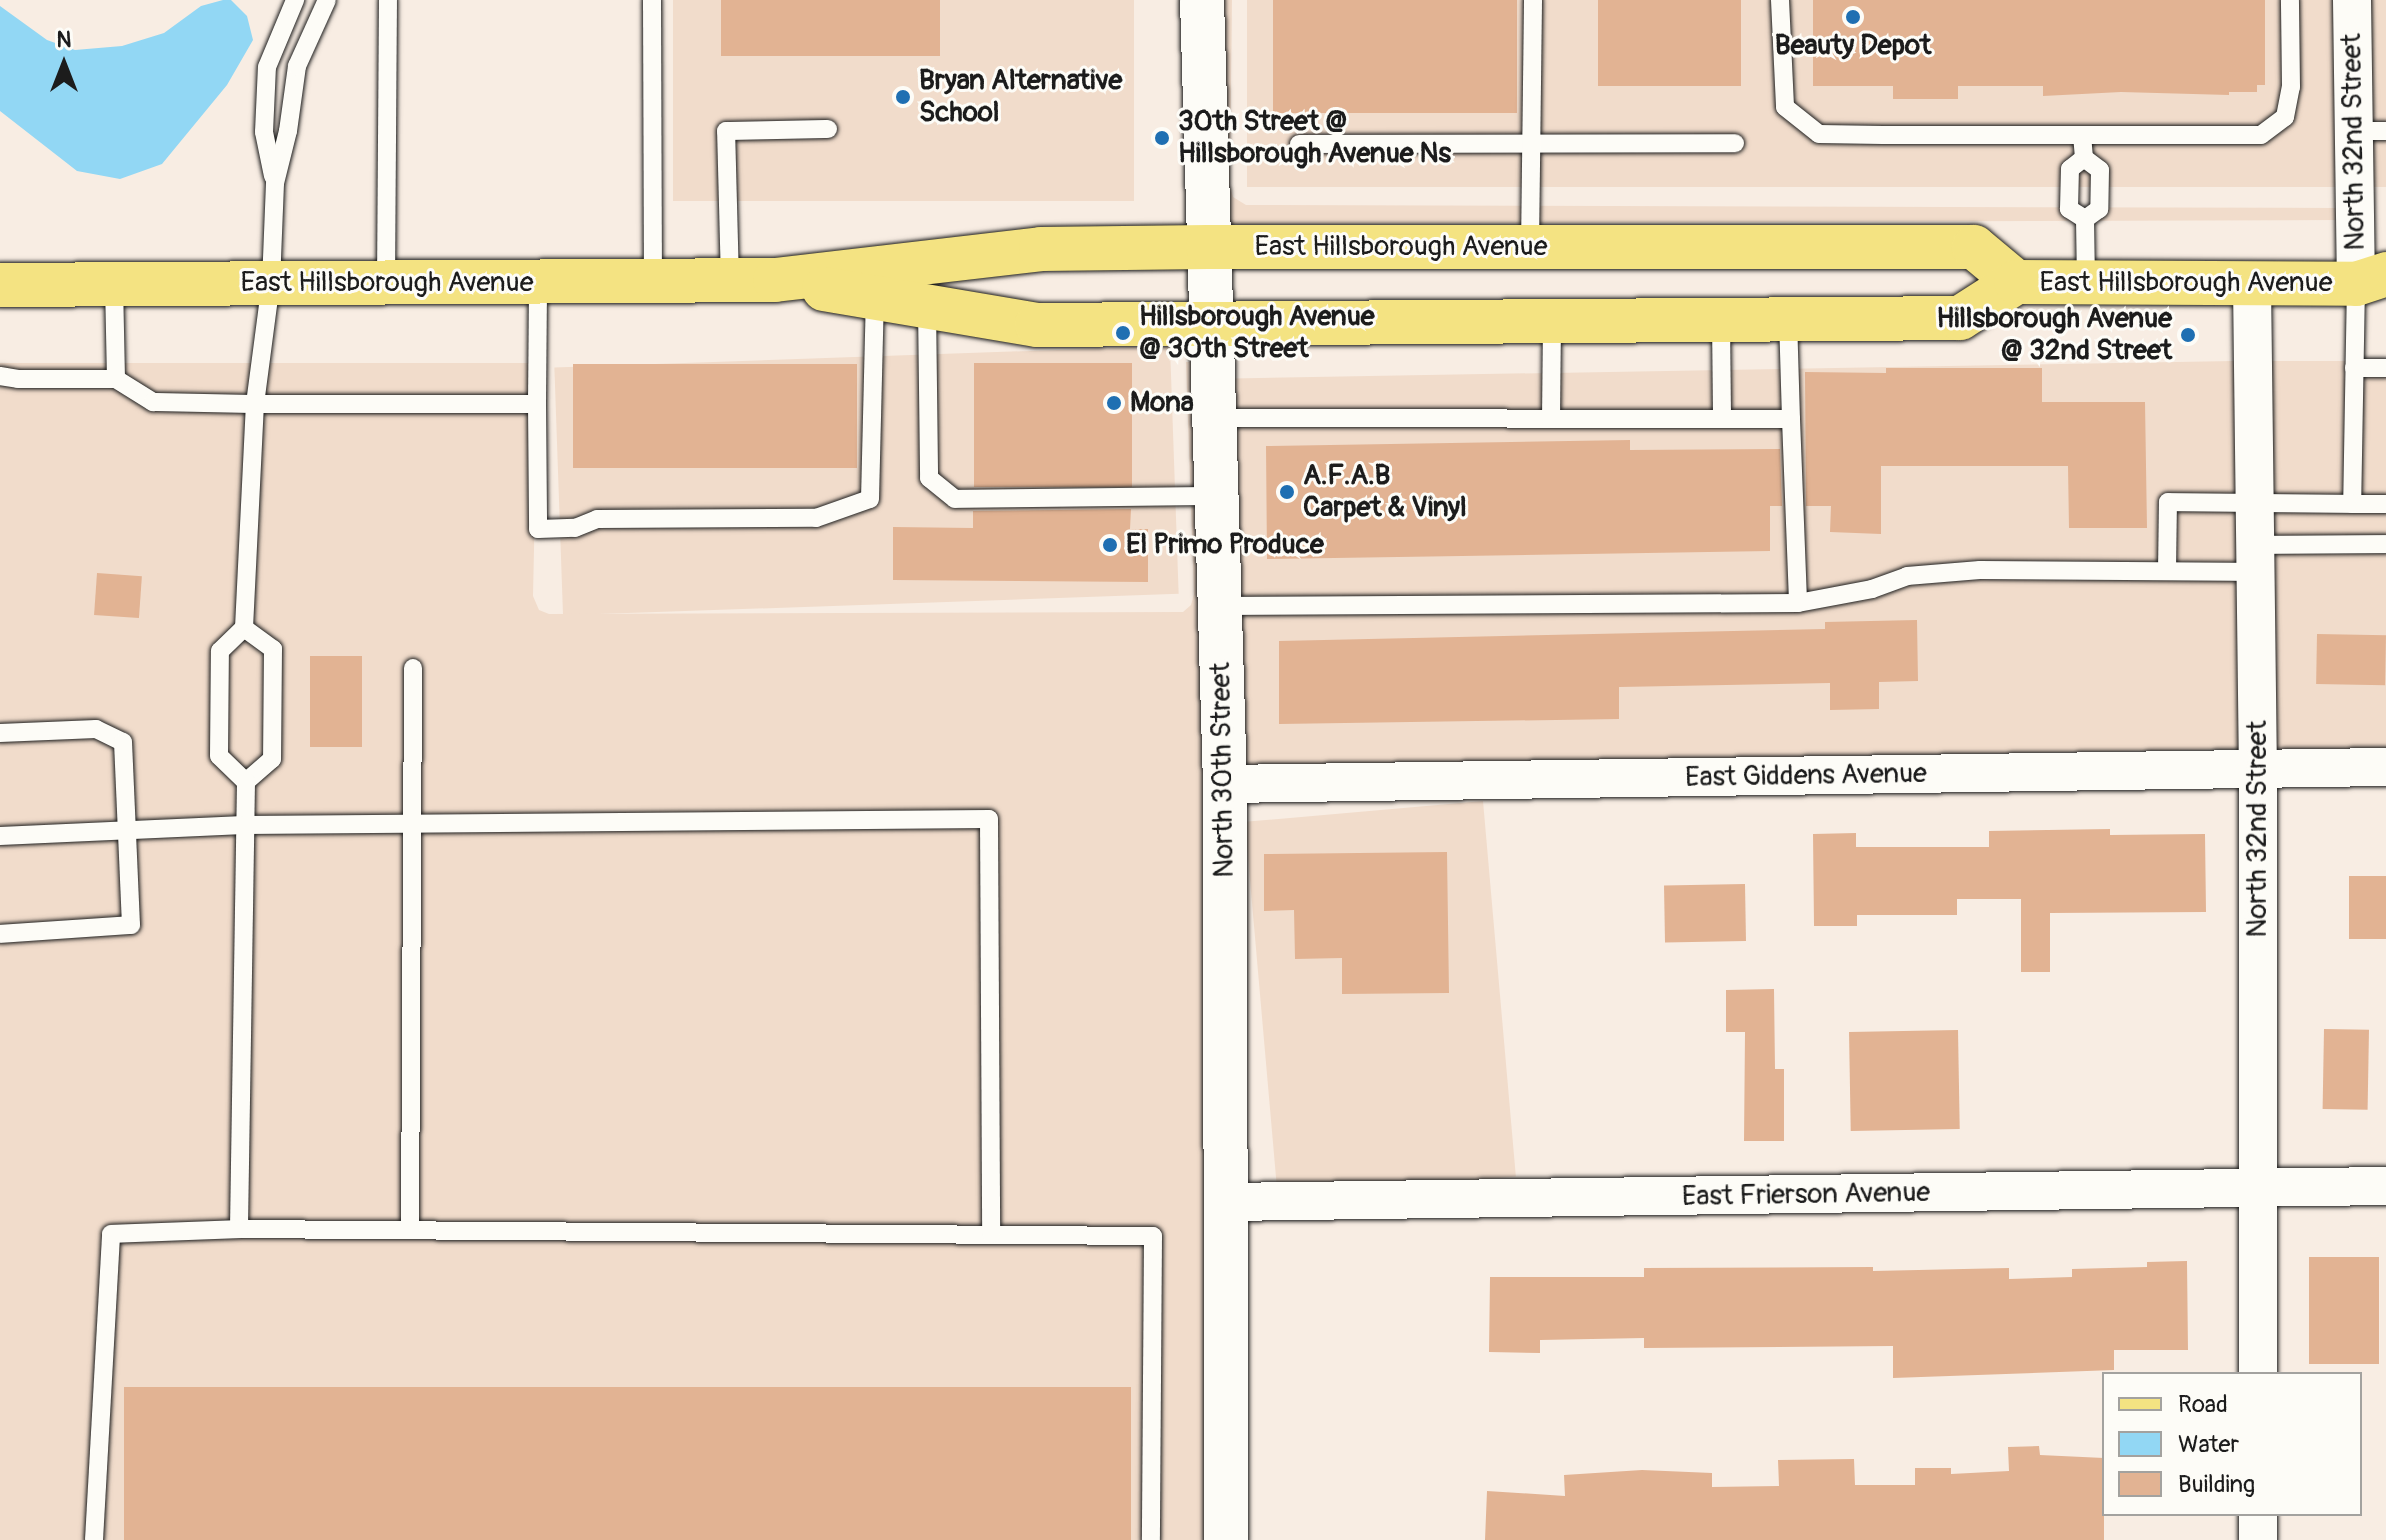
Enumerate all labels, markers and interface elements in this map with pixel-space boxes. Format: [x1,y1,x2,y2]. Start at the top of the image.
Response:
marker: Beauty Depot [1844,8,1862,26]
north arrow [24,24,104,104]
text: N [57,26,71,54]
place label: Beauty Depot [1775,29,1931,63]
street label: North 32nd Street [2335,33,2373,251]
place label: Bryan Alternative School [919,64,1122,130]
marker: Bryan Alternative School [894,88,912,106]
place label: 30th Street @ Hillsborough Avenue Ns [1178,105,1451,171]
marker: 30th Street @ Hillsborough Avenue Ns [1153,129,1171,147]
street label: East Hillsborough Avenue [1255,230,1547,264]
street label: East Hillsborough Avenue [241,266,533,300]
street label: East Hillsborough Avenue [2040,266,2332,300]
place label: Hillsborough Avenue @ 30th Street [1139,300,1375,366]
place label: Hillsborough Avenue @ 32nd Street [1936,302,2172,368]
marker: Hillsborough Avenue @ 30th Street [1114,324,1132,342]
marker: Hillsborough Avenue @ 32nd Street [2179,326,2197,344]
place label: Mona [1130,386,1194,420]
marker: Mona [1105,394,1123,412]
place label: A.F.A.B Carpet & Vinyl [1303,459,1467,525]
marker: A.F.A.B Carpet & Vinyl [1278,483,1296,501]
place label: El Primo Produce [1126,528,1324,562]
marker: El Primo Produce [1101,536,1119,554]
street label: North 30th Street [1204,662,1242,878]
street label: North 32nd Street [2241,720,2275,938]
street label: East Giddens Avenue [1685,757,1927,795]
street label: East Frierson Avenue [1682,1176,1930,1214]
legend [2102,1372,2362,1516]
text: Road [2178,1390,2228,1419]
text: Water [2178,1430,2239,1459]
text: Building [2178,1470,2255,1499]

